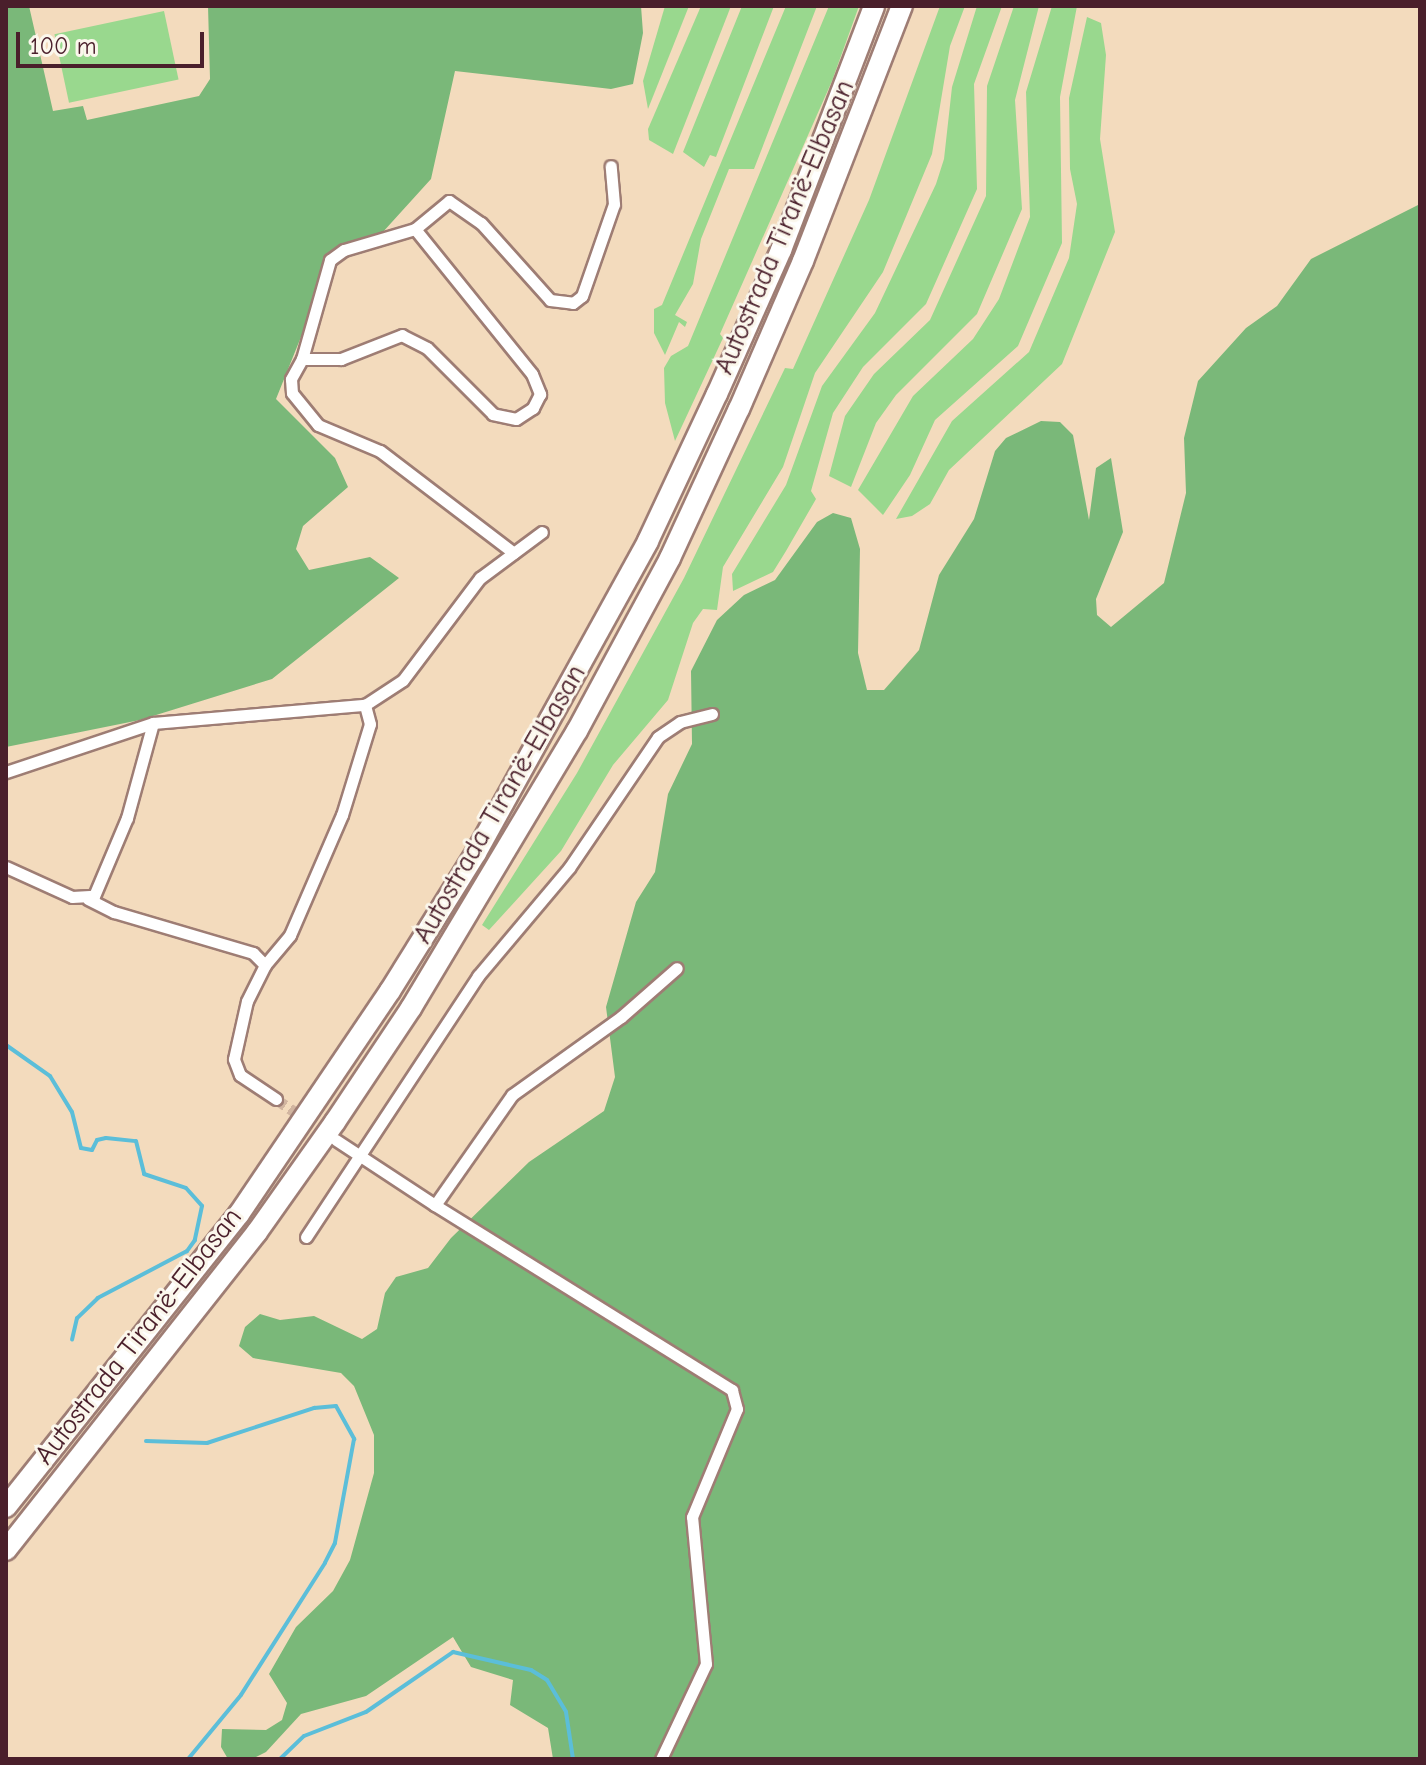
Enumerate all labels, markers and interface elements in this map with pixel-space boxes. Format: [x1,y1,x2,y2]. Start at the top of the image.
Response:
scale bar [20,16,208,66]
text: 100 m [30,32,97,60]
street label: Autostrada Tiranë-Elbasan [707,75,861,379]
street label: Autostrada Tiranë-Elbasan [405,659,593,949]
street label: Autostrada Tiranë-Elbasan [27,1201,249,1471]

